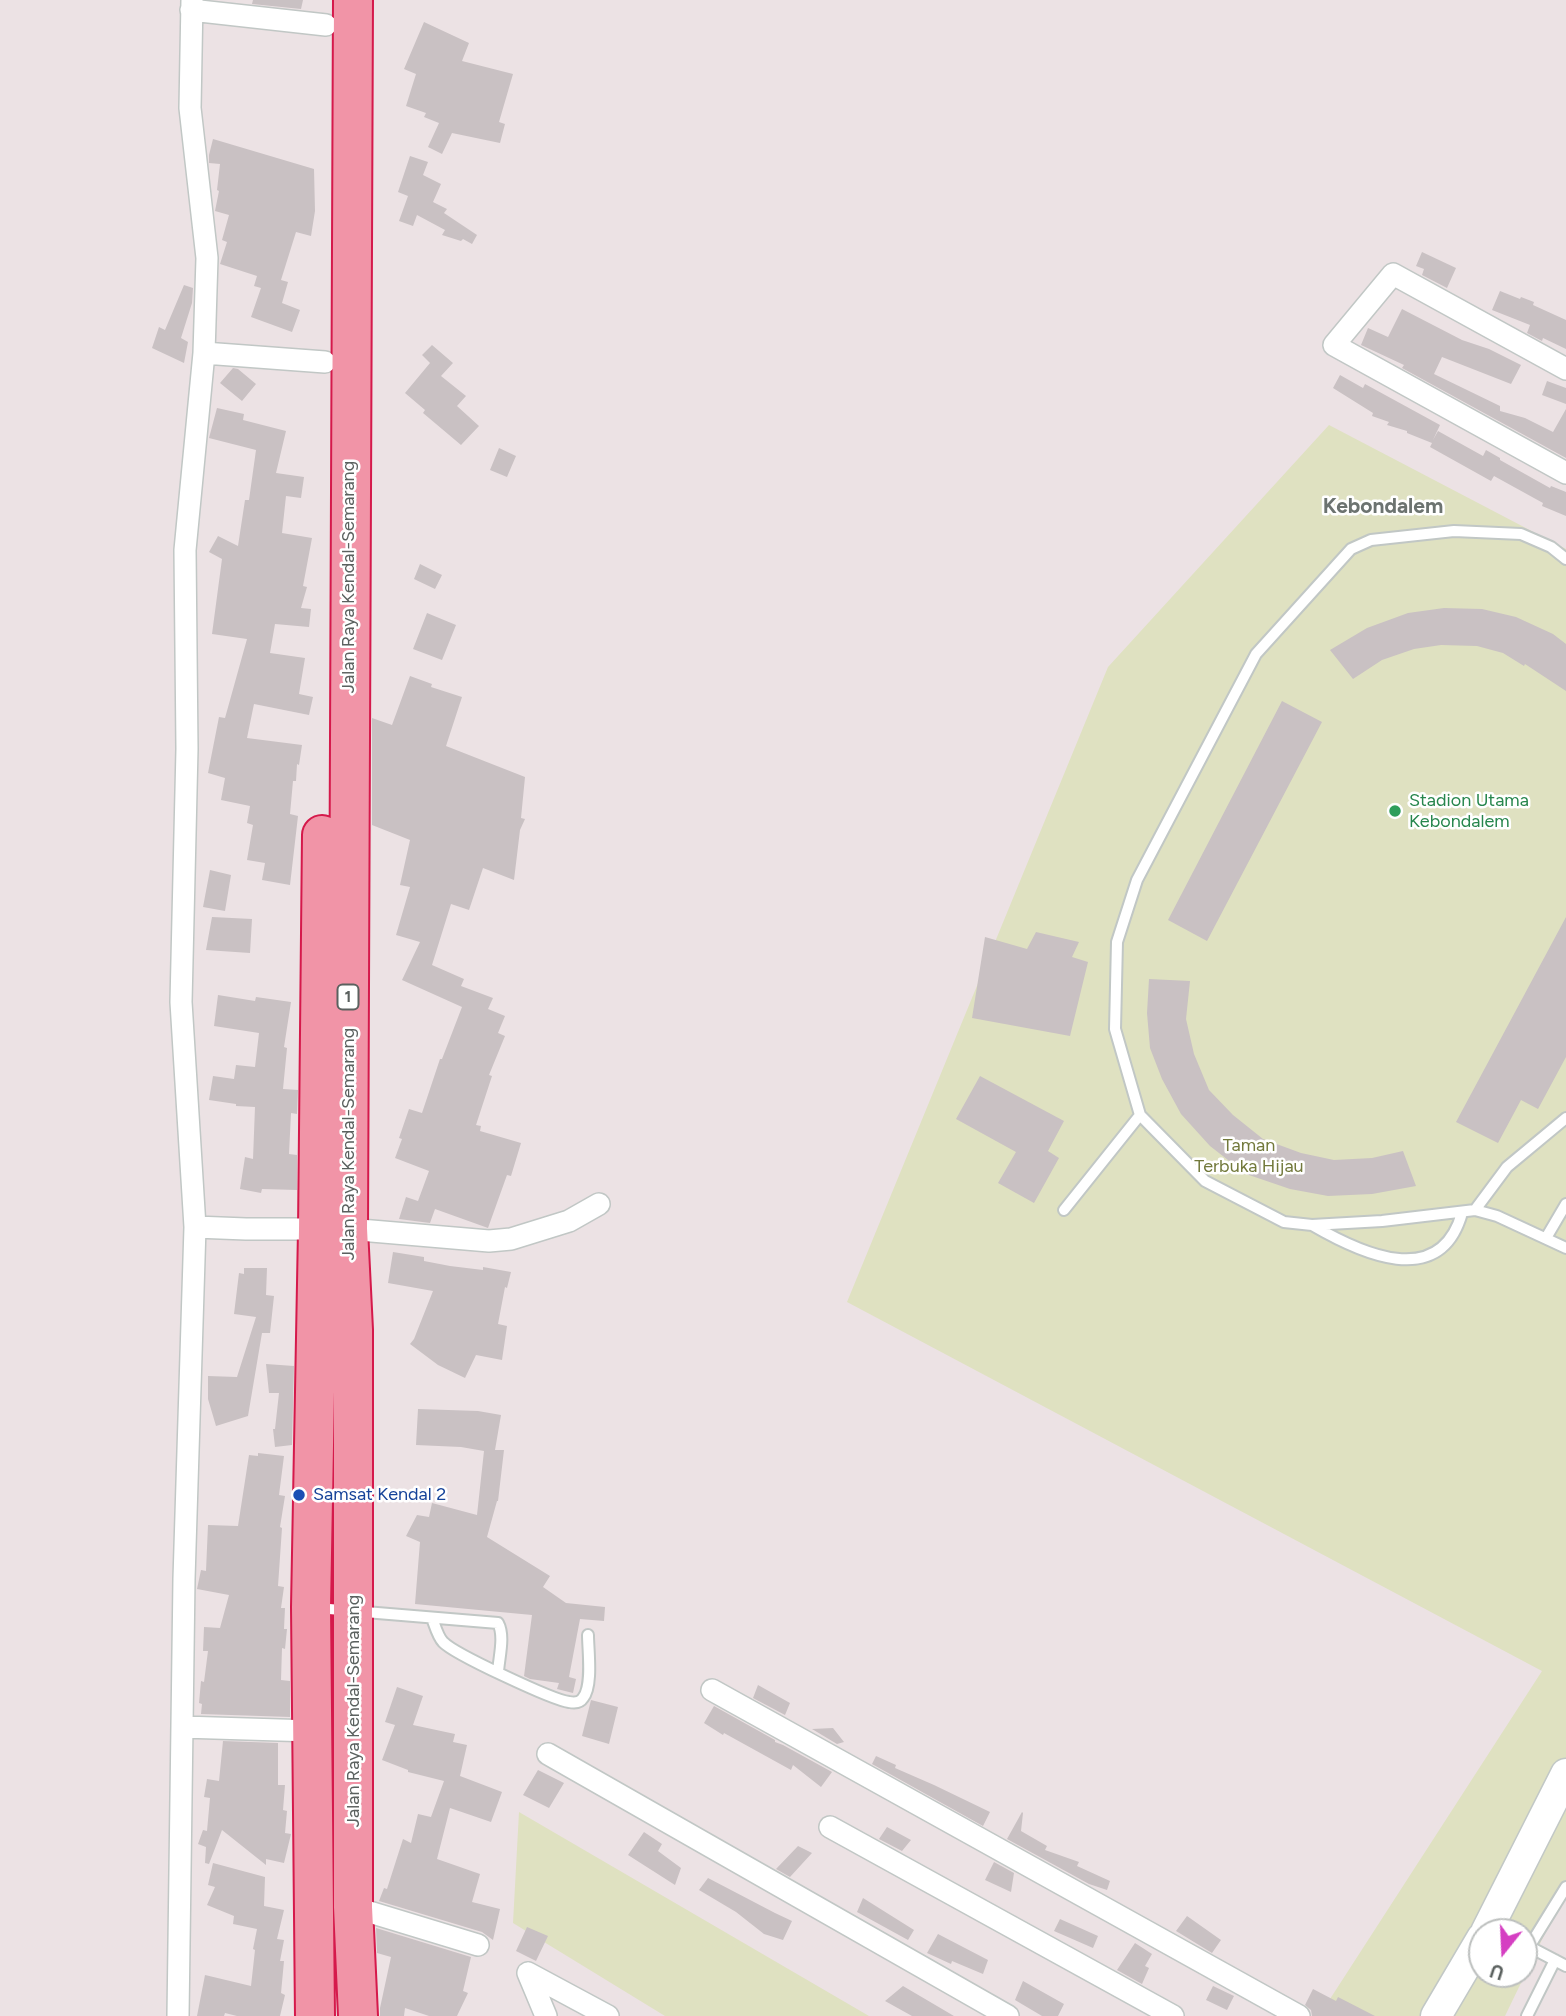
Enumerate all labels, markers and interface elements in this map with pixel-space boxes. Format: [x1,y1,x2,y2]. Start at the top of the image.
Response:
street label: Jalan Raya Kendal-Semarang [338,461,360,693]
district label: Kebondalem [1323,494,1443,520]
place label: Stadion Utama Kebondalem [1409,790,1529,832]
marker: Stadion Utama Kebondalem [1387,803,1403,819]
road number: 1 [338,984,358,1009]
street label: Jalan Raya Kendal-Semarang [338,1028,360,1260]
park label: Taman Terbuka Hijau [1194,1135,1304,1178]
place label: Samsat Kendal 2 [313,1484,446,1506]
marker: Samsat Kendal 2 [291,1487,307,1503]
street label: Jalan Raya Kendal-Semarang [343,1595,365,1827]
north arrow [1468,1918,1538,1988]
text: U [1487,1959,1507,1985]

